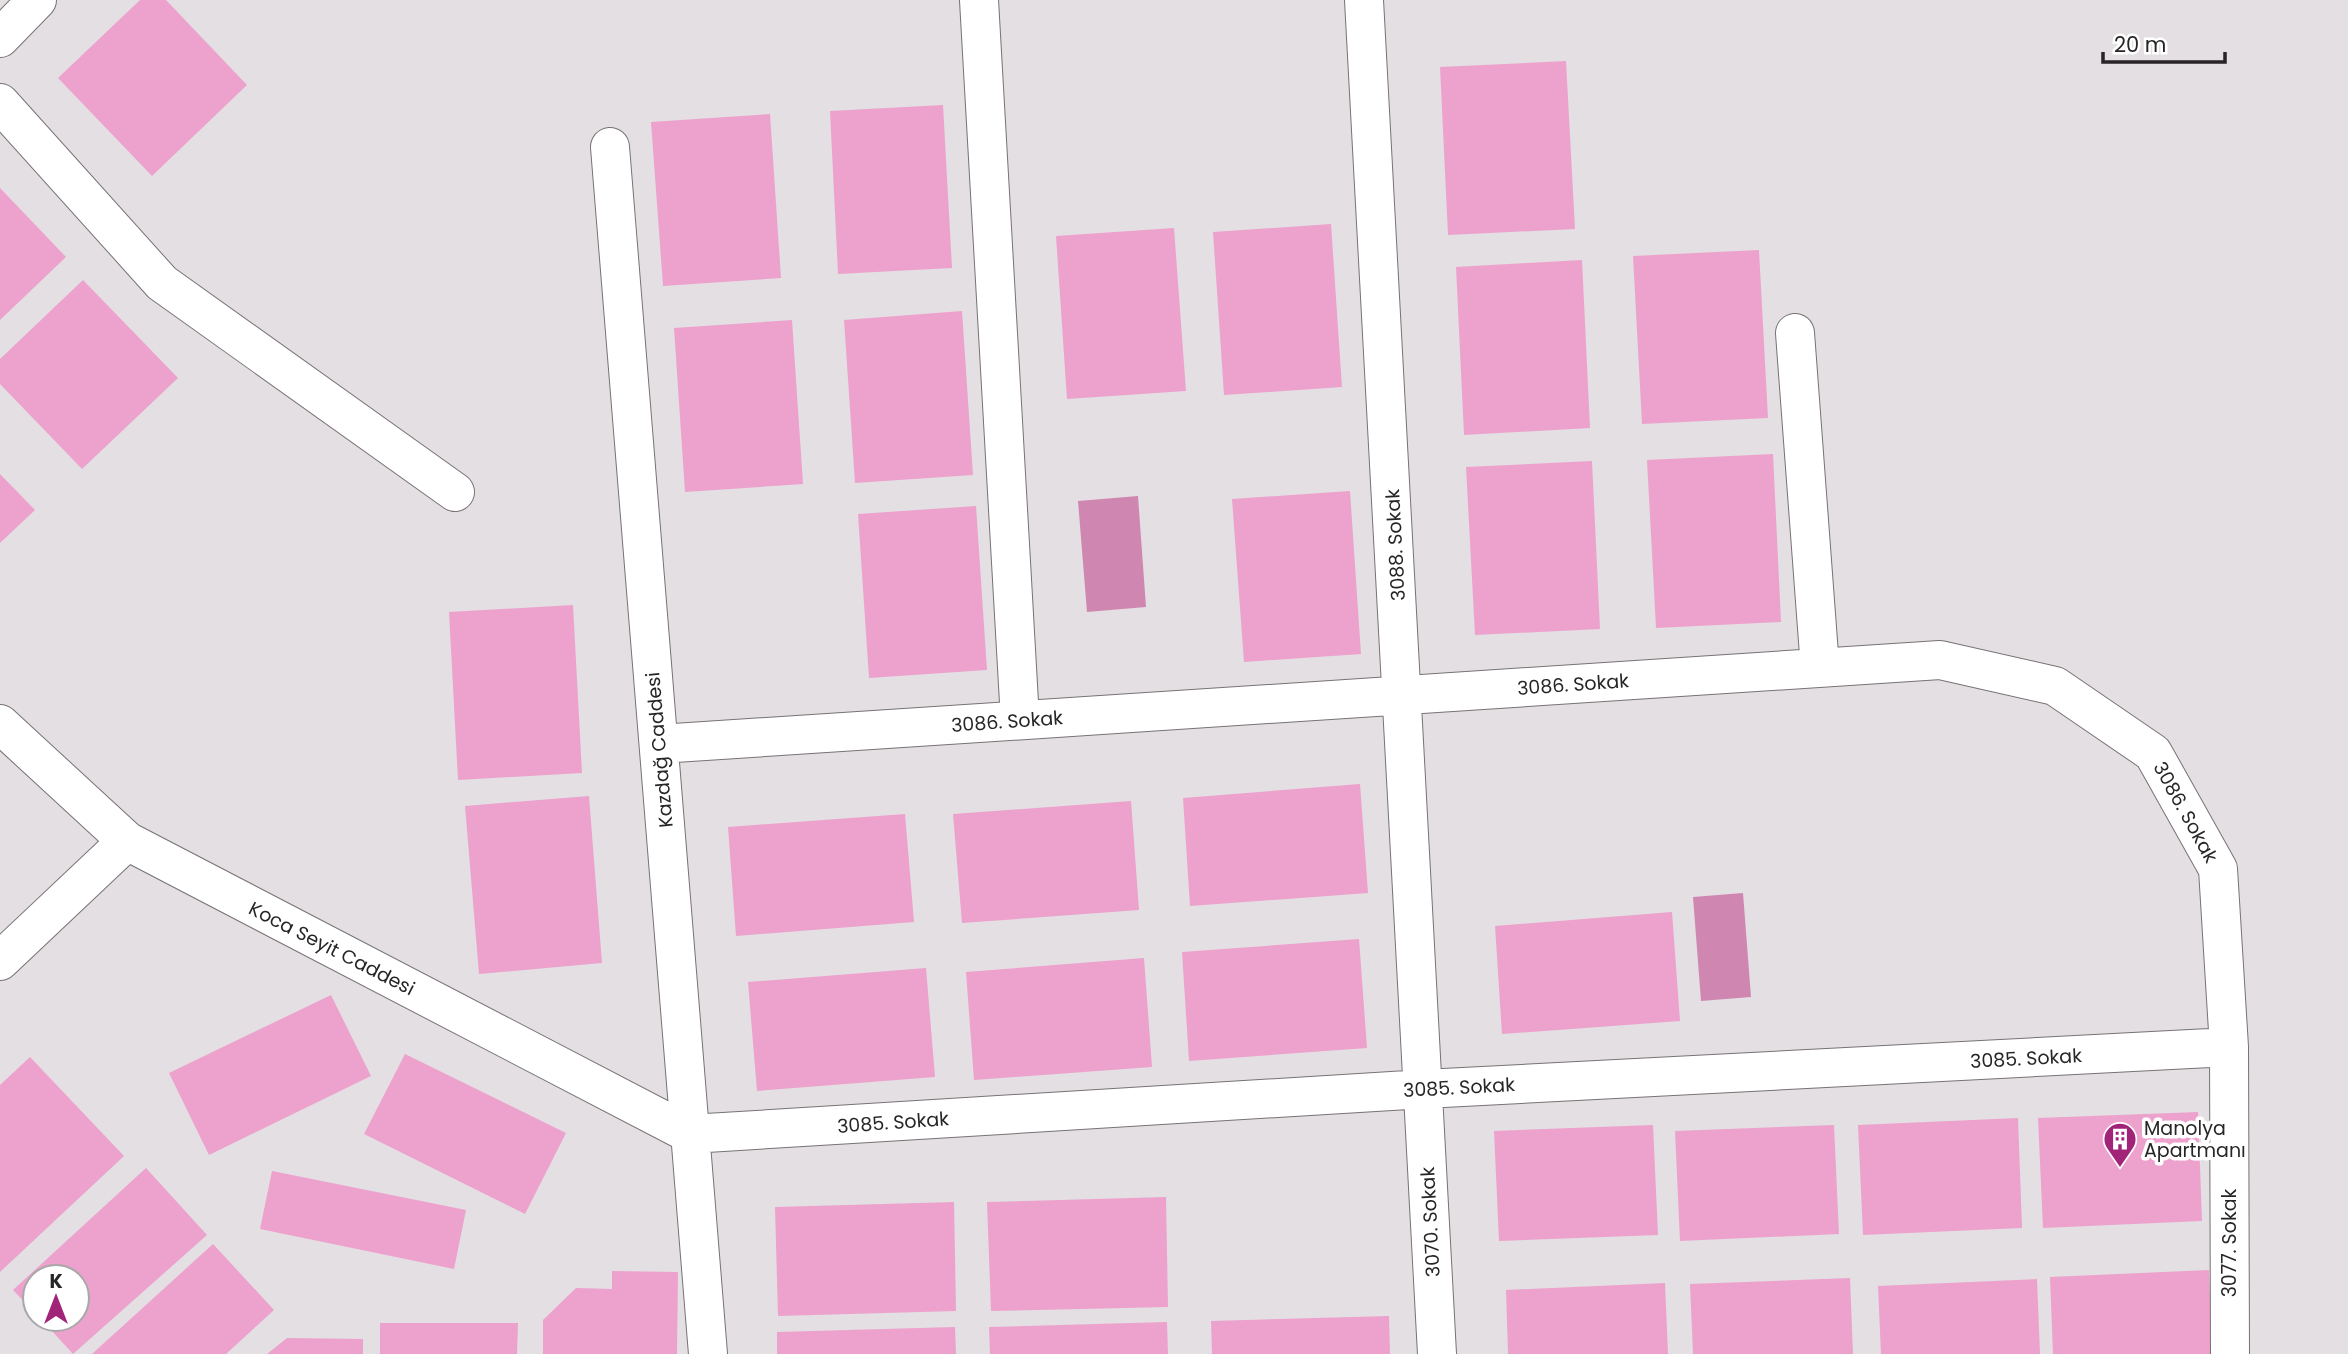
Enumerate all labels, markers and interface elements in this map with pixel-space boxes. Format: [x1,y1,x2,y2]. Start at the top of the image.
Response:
scale bar [2103,21,2226,65]
text: 20 m [2114,30,2167,59]
street label: 3088. Sokak [1379,488,1412,602]
street label: 3086. Sokak [1516,667,1630,702]
street label: Kazdağ Caddesi [639,671,680,829]
street label: 3086. Sokak [950,704,1064,739]
street label: 3086. Sokak [2147,757,2225,868]
street label: Koca Seyit Caddesi [244,895,419,1002]
street label: 3085. Sokak [1969,1042,2083,1075]
street label: 3085. Sokak [1402,1071,1516,1104]
street label: 3085. Sokak [836,1105,950,1140]
place label: Manolya Apartmanı [2144,1115,2246,1164]
building icon: Manolya Apartmanı [2101,1120,2139,1169]
street label: 3070. Sokak [1414,1166,1447,1278]
street label: 3077. Sokak [2216,1188,2243,1297]
north arrow [21,1263,91,1333]
text: K [49,1268,63,1295]

